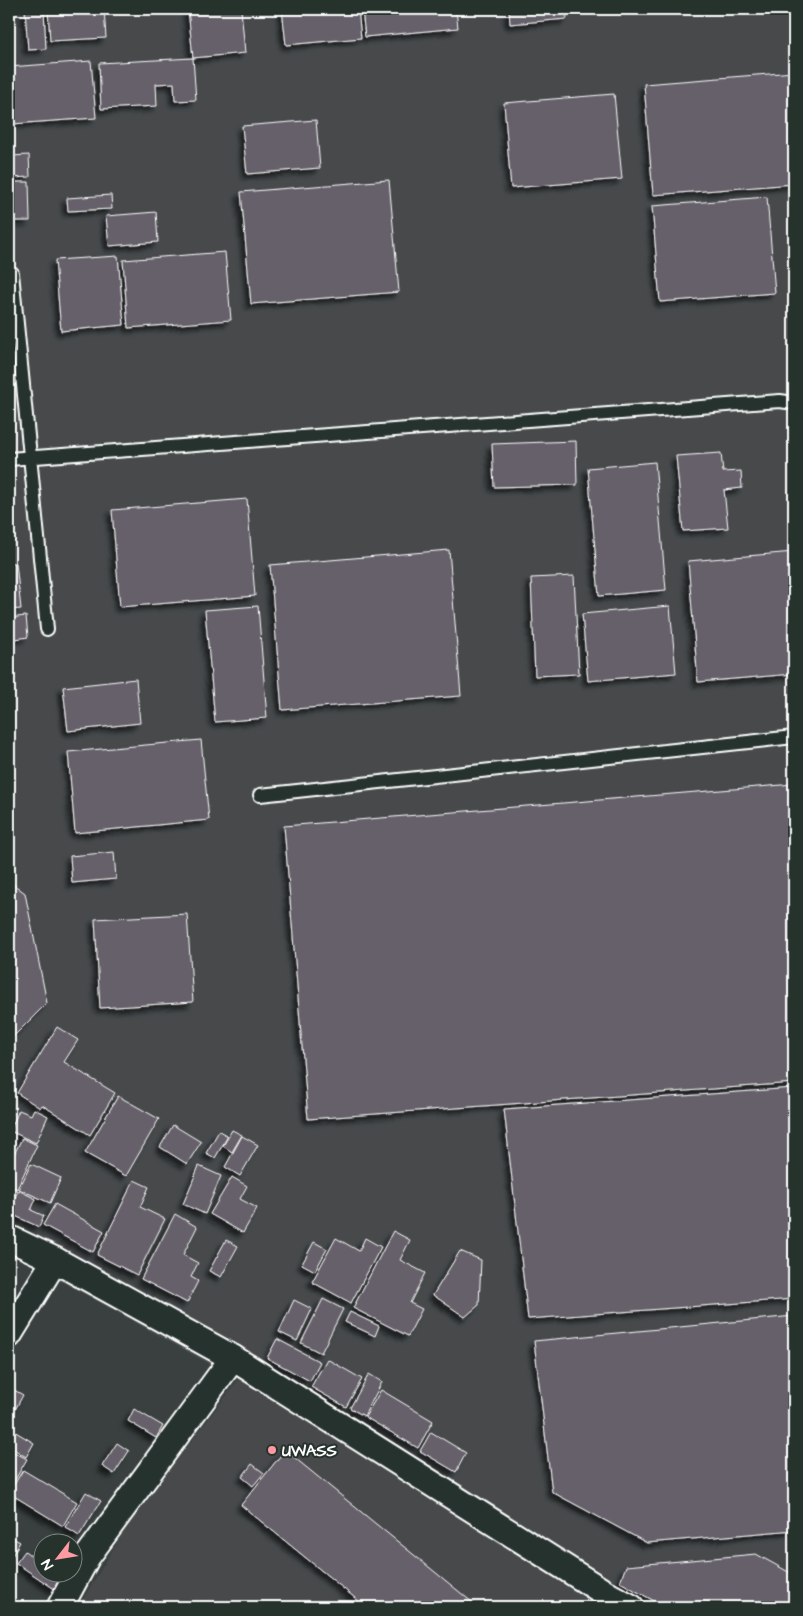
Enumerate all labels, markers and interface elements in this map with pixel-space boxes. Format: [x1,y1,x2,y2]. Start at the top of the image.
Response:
place label: UWASS [282,1440,338,1462]
marker: UWASS [266,1444,278,1456]
north arrow [32,1534,82,1584]
text: N [37,1555,59,1573]

